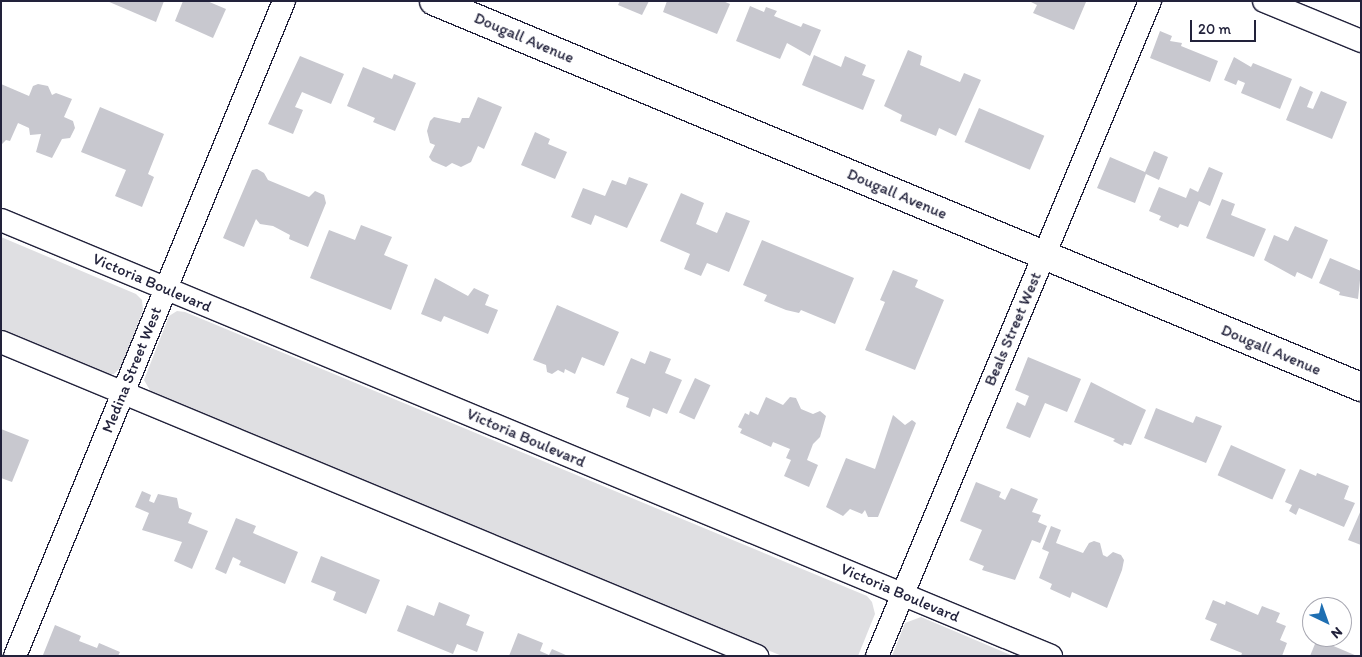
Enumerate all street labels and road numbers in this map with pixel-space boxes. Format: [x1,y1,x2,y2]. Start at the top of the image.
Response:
street label: Dougall Avenue [471,8,577,68]
street label: Dougall Avenue [844,164,950,224]
street label: Victoria Boulevard [89,249,215,317]
street label: Beals Street West [981,270,1045,388]
street label: Medina Street West [98,305,166,435]
street label: Dougall Avenue [1218,320,1324,380]
street label: Victoria Boulevard [463,404,589,472]
street label: Victoria Boulevard [837,559,963,627]

